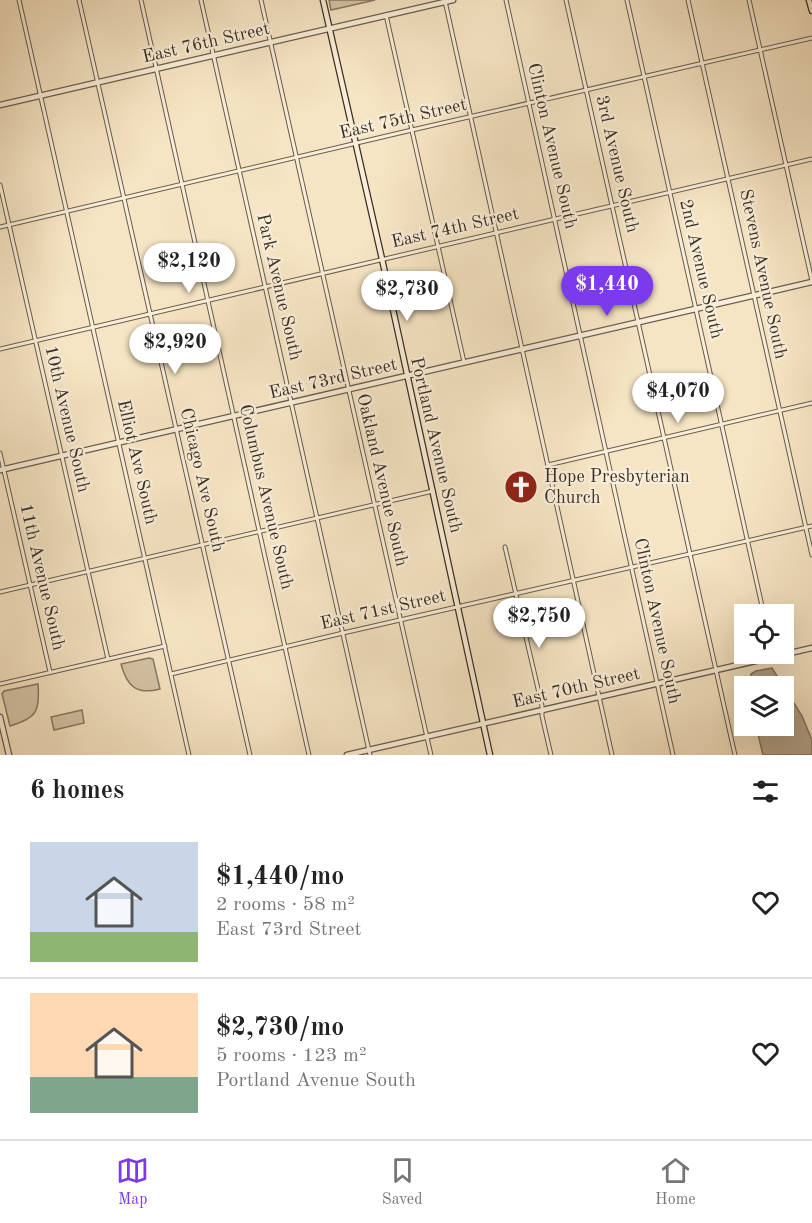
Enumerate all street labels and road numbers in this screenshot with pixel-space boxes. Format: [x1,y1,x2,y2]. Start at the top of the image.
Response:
street label: East 76th Street [141,20,271,66]
street label: Clinton Avenue South [524,61,580,231]
street label: 3rd Avenue South [592,94,642,235]
street label: East 75th Street [338,96,468,142]
street label: Stevens Avenue South [736,187,790,361]
street label: 2nd Avenue South [676,197,726,341]
street label: East 74th Street [390,205,520,251]
street label: Park Avenue South [253,212,305,362]
street label: 10th Avenue South [41,344,93,494]
street label: Portland Avenue South [407,355,465,535]
street label: East 73rd Street [267,356,399,402]
street label: Oakland Avenue South [353,392,411,568]
street label: Elliot Ave South [114,398,160,526]
street label: Columbus Avenue South [236,403,296,592]
street label: Chicago Ave South [177,406,227,554]
street label: 11th Avenue South [16,502,68,652]
street label: Clinton Avenue South [631,536,683,706]
street label: East 71st Street [319,587,447,633]
street label: East 70th Street [511,665,641,711]

